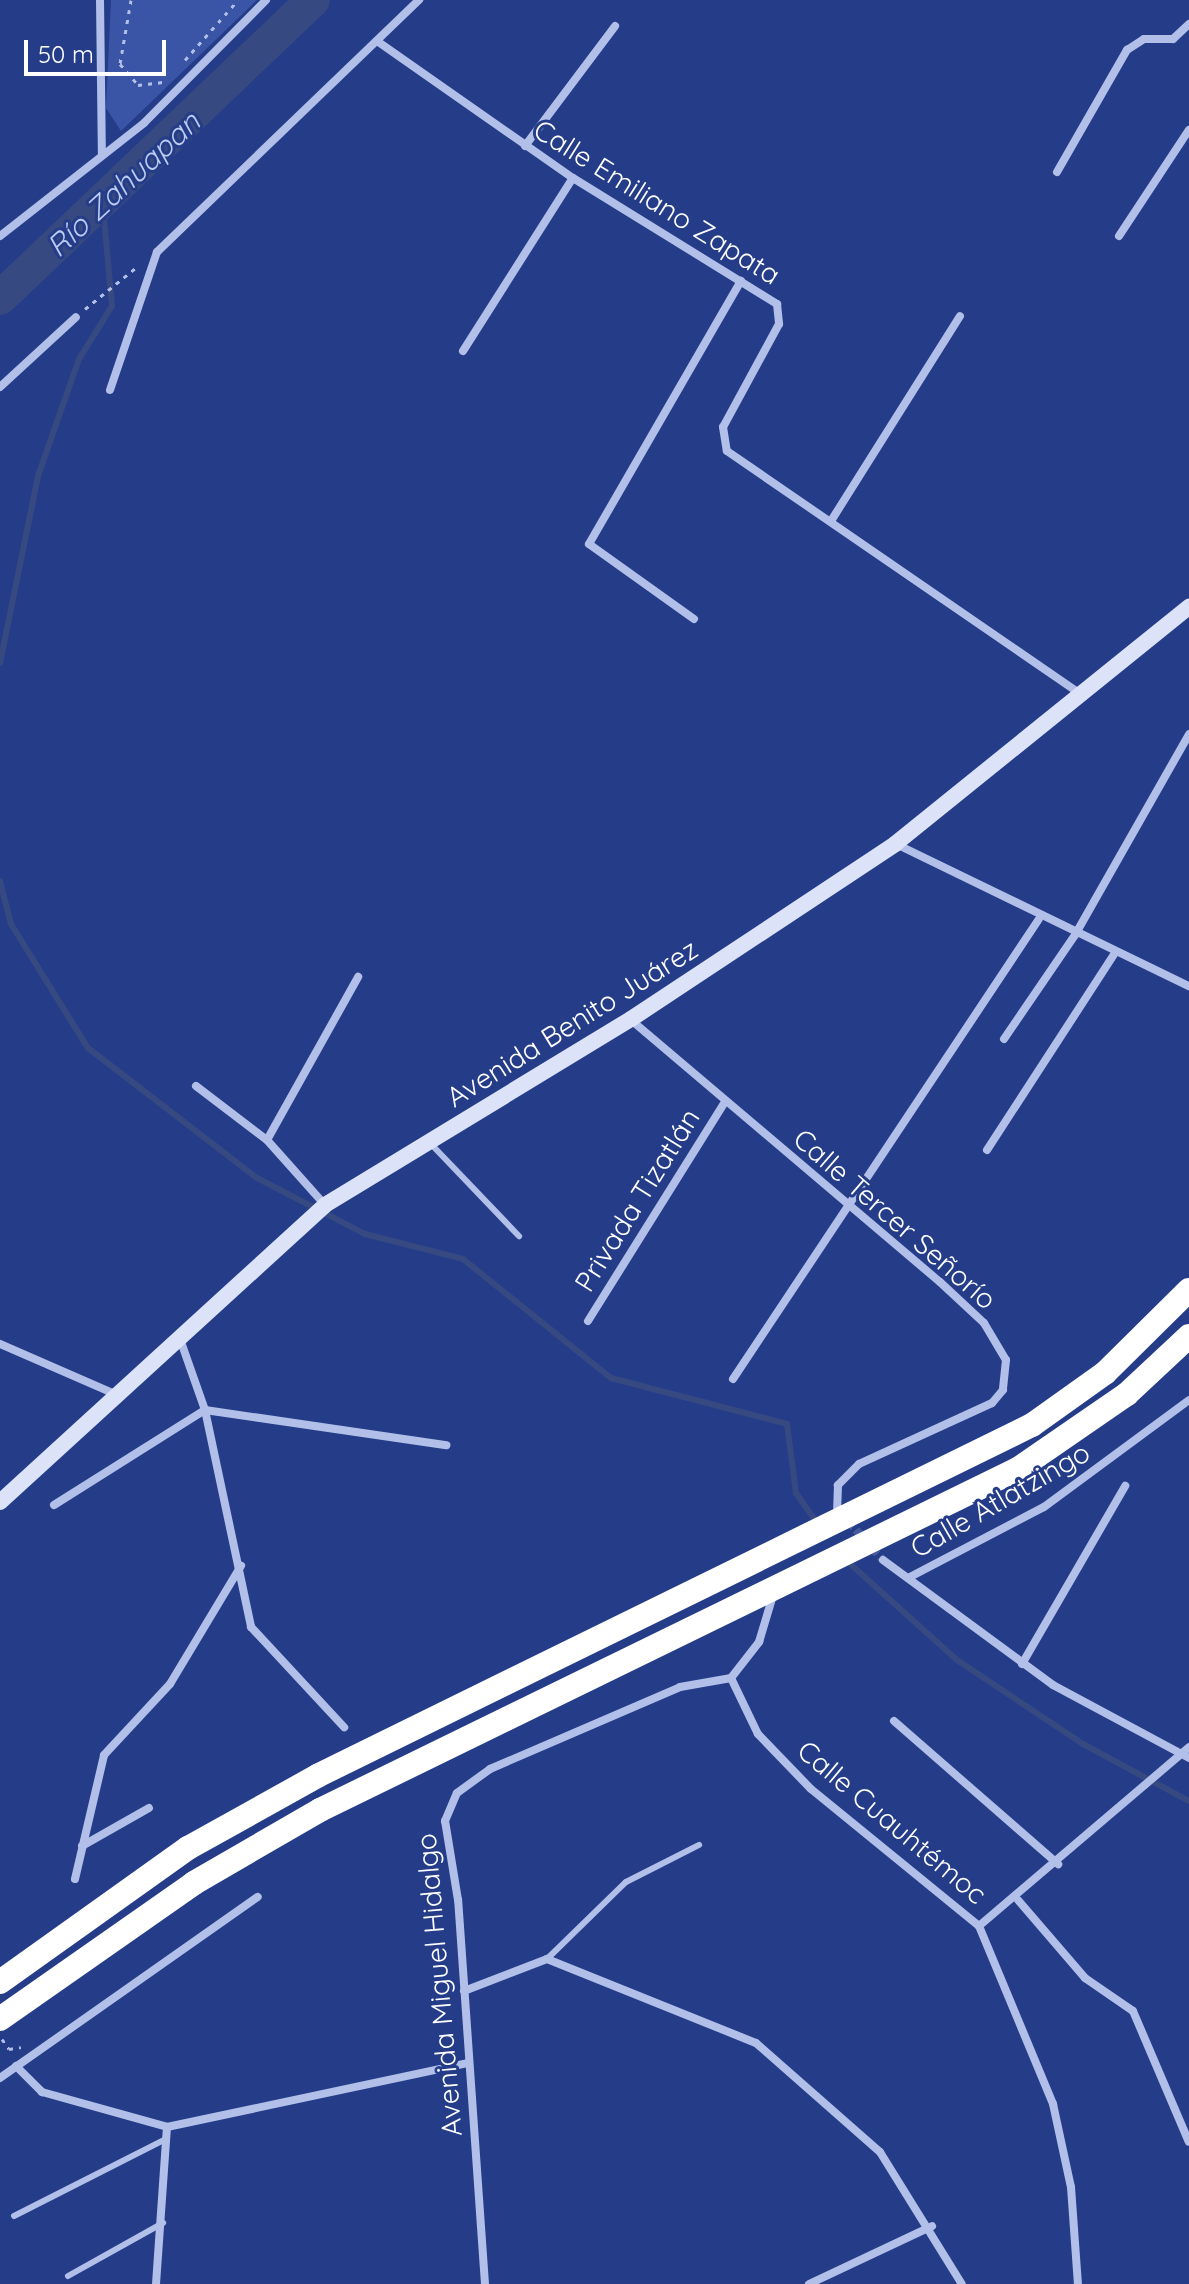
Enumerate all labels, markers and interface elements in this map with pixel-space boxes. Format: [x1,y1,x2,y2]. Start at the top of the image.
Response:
scale bar [28,24,170,74]
text: 50 m [38,39,94,69]
water label: Río Zahuapan [39,104,207,264]
street label: Calle Emiliano Zapata [528,112,786,292]
street label: Avenida Benito Juárez [440,932,704,1114]
street label: Privada Tizatlán [567,1102,707,1298]
street label: Calle Tercer Señorío [787,1122,1003,1316]
street label: Calle Atlatzingo [905,1435,1095,1565]
street label: Calle Cuauhtémoc [791,1733,993,1911]
street label: Avenida Miguel Hidalgo [409,1832,469,2138]

